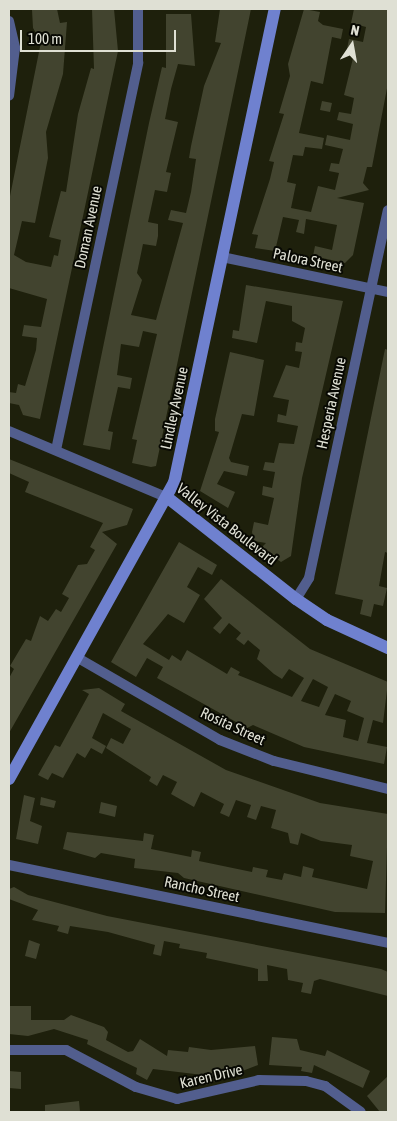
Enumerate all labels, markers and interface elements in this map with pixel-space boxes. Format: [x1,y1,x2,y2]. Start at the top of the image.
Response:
scale bar [22,20,179,52]
north arrow [327,20,377,70]
text: N [349,22,361,39]
text: 100 m [28,30,62,47]
street label: Doman Avenue [70,184,106,270]
street label: Palora Street [271,244,345,276]
street label: Hesperia Avenue [313,356,349,450]
street label: Lindley Avenue [156,365,192,451]
street label: Valley Vista Boulevard [173,479,281,569]
street label: Rosita Street [198,703,268,749]
street label: Rancho Street [163,872,241,906]
street label: Karen Drive [178,1060,244,1092]

